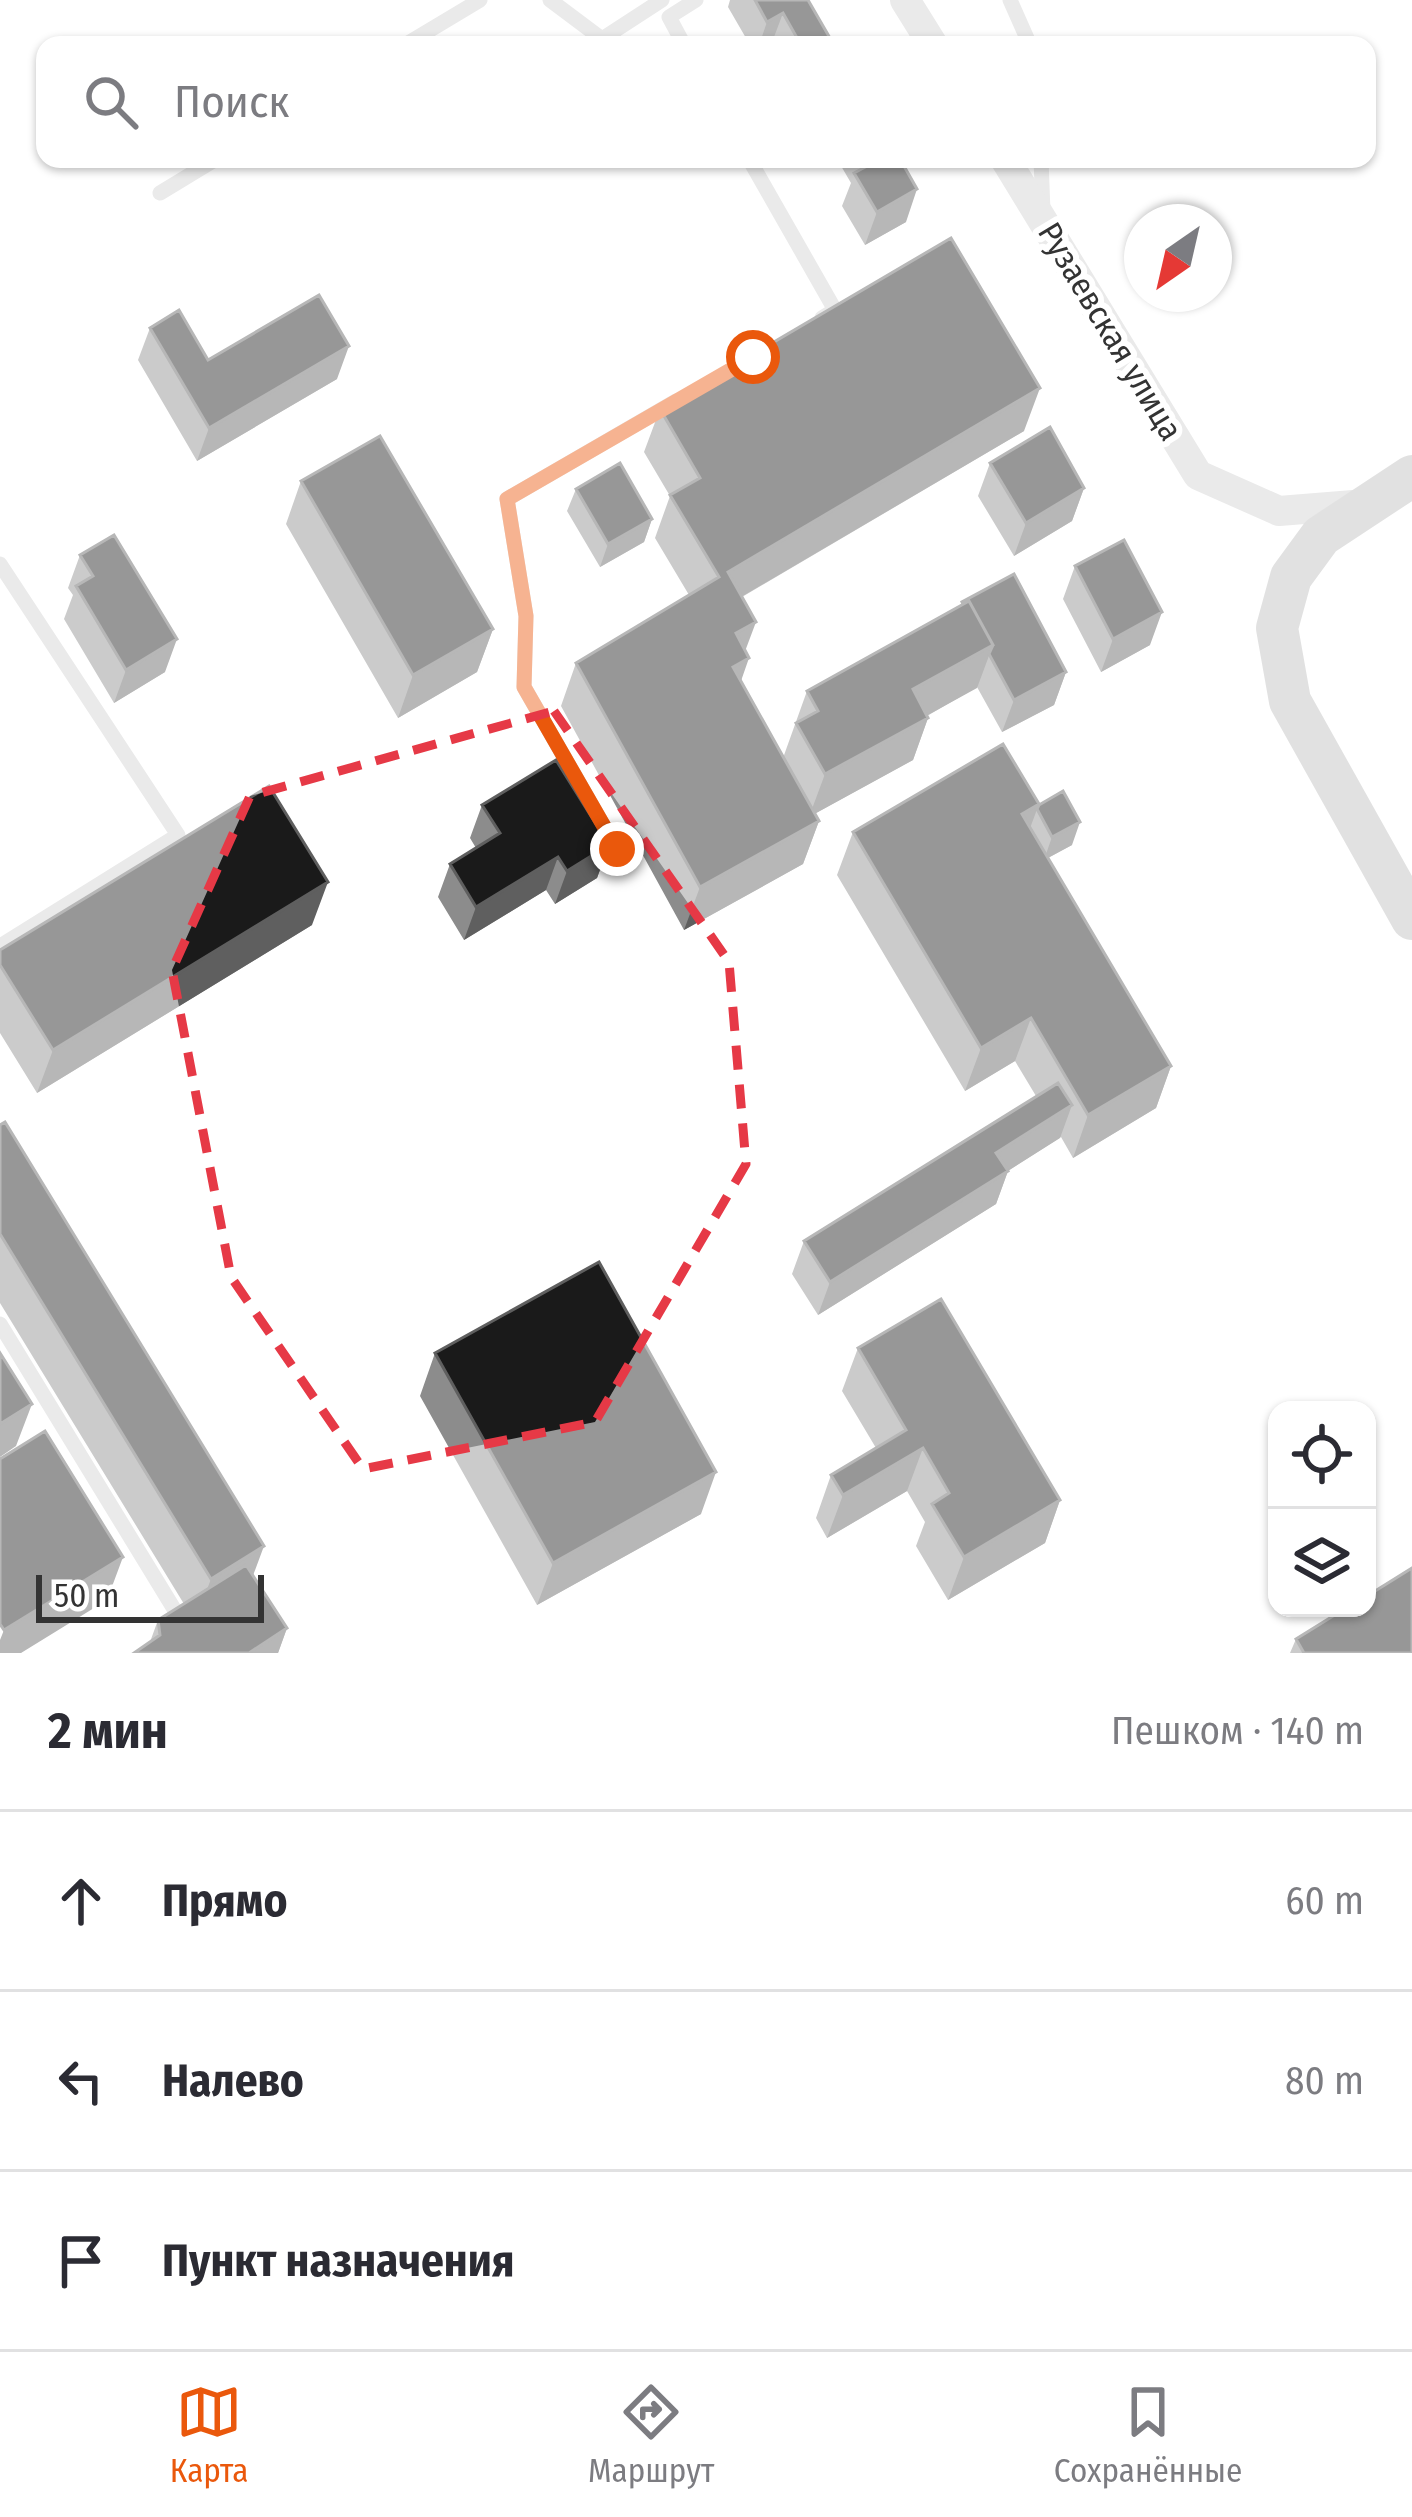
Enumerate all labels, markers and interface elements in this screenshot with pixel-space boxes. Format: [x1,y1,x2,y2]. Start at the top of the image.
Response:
search box [36,36,1376,168]
icon: search [78,69,144,135]
text: Поиск [174,75,289,129]
north arrow [1124,204,1232,312]
street label: Рузаевская улица [1029,215,1191,448]
route start [726,330,780,384]
route end [590,822,644,876]
map controls [1268,1401,1376,1617]
button: locate [1268,1401,1376,1509]
button: layers [1268,1509,1376,1617]
scale bar [36,1569,264,1622]
text: 50 m [54,1576,119,1616]
text: 2 мин [48,1700,168,1762]
text: Пешком · 140 m [1111,1708,1364,1754]
icon: ahead [48,1868,114,1934]
text: Прямо [162,1874,287,1928]
text: 60 m [1285,1878,1364,1924]
icon: left [48,2048,114,2114]
text: Налево [162,2054,304,2108]
text: 80 m [1285,2058,1364,2104]
icon: arrive [48,2228,114,2294]
text: Пункт назначения [162,2234,515,2288]
tab: Карта [170,2379,249,2491]
tab: Маршрут [588,2379,714,2491]
tab: Сохранённые [1054,2379,1242,2491]

